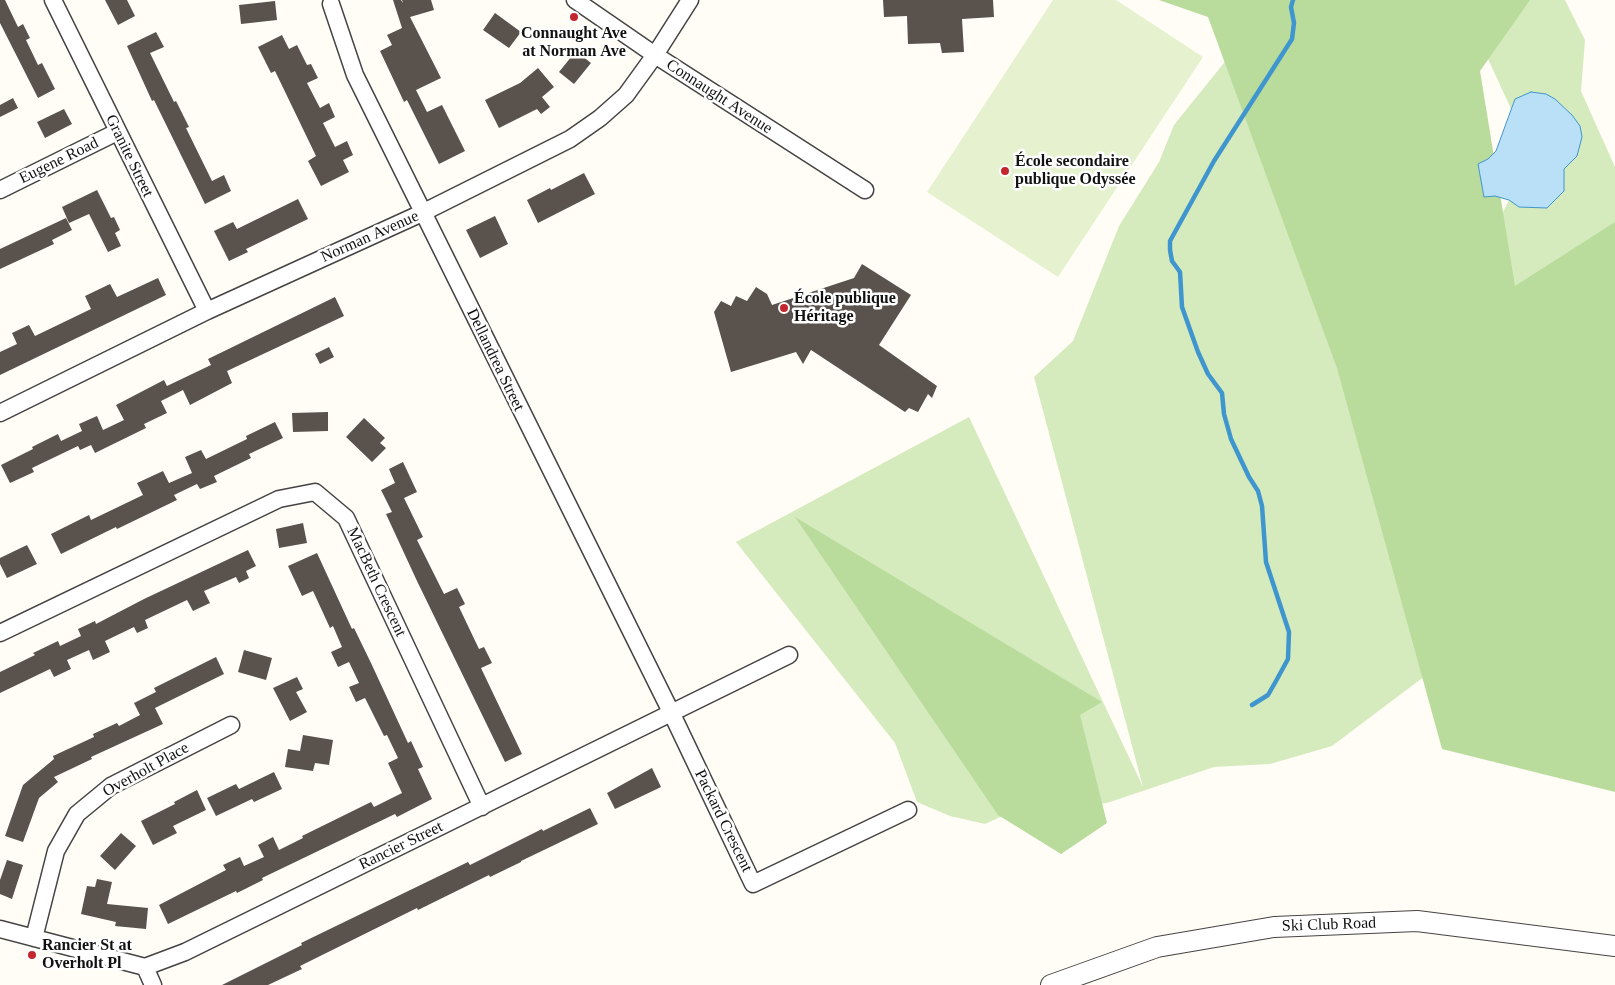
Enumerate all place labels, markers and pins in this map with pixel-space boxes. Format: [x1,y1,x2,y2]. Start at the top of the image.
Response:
marker: Connaught Ave at Norman Ave [568,11,580,23]
place label: Connaught Ave at Norman Ave [521,24,627,62]
place label: École secondaire publique Odyssée [1015,152,1135,190]
marker: École secondaire publique Odyssée [999,165,1011,177]
place label: École publique Héritage [794,289,896,327]
marker: École publique Héritage [778,302,790,314]
place label: Rancier St at Overholt Pl [42,936,132,974]
marker: Rancier St at Overholt Pl [26,949,38,961]

